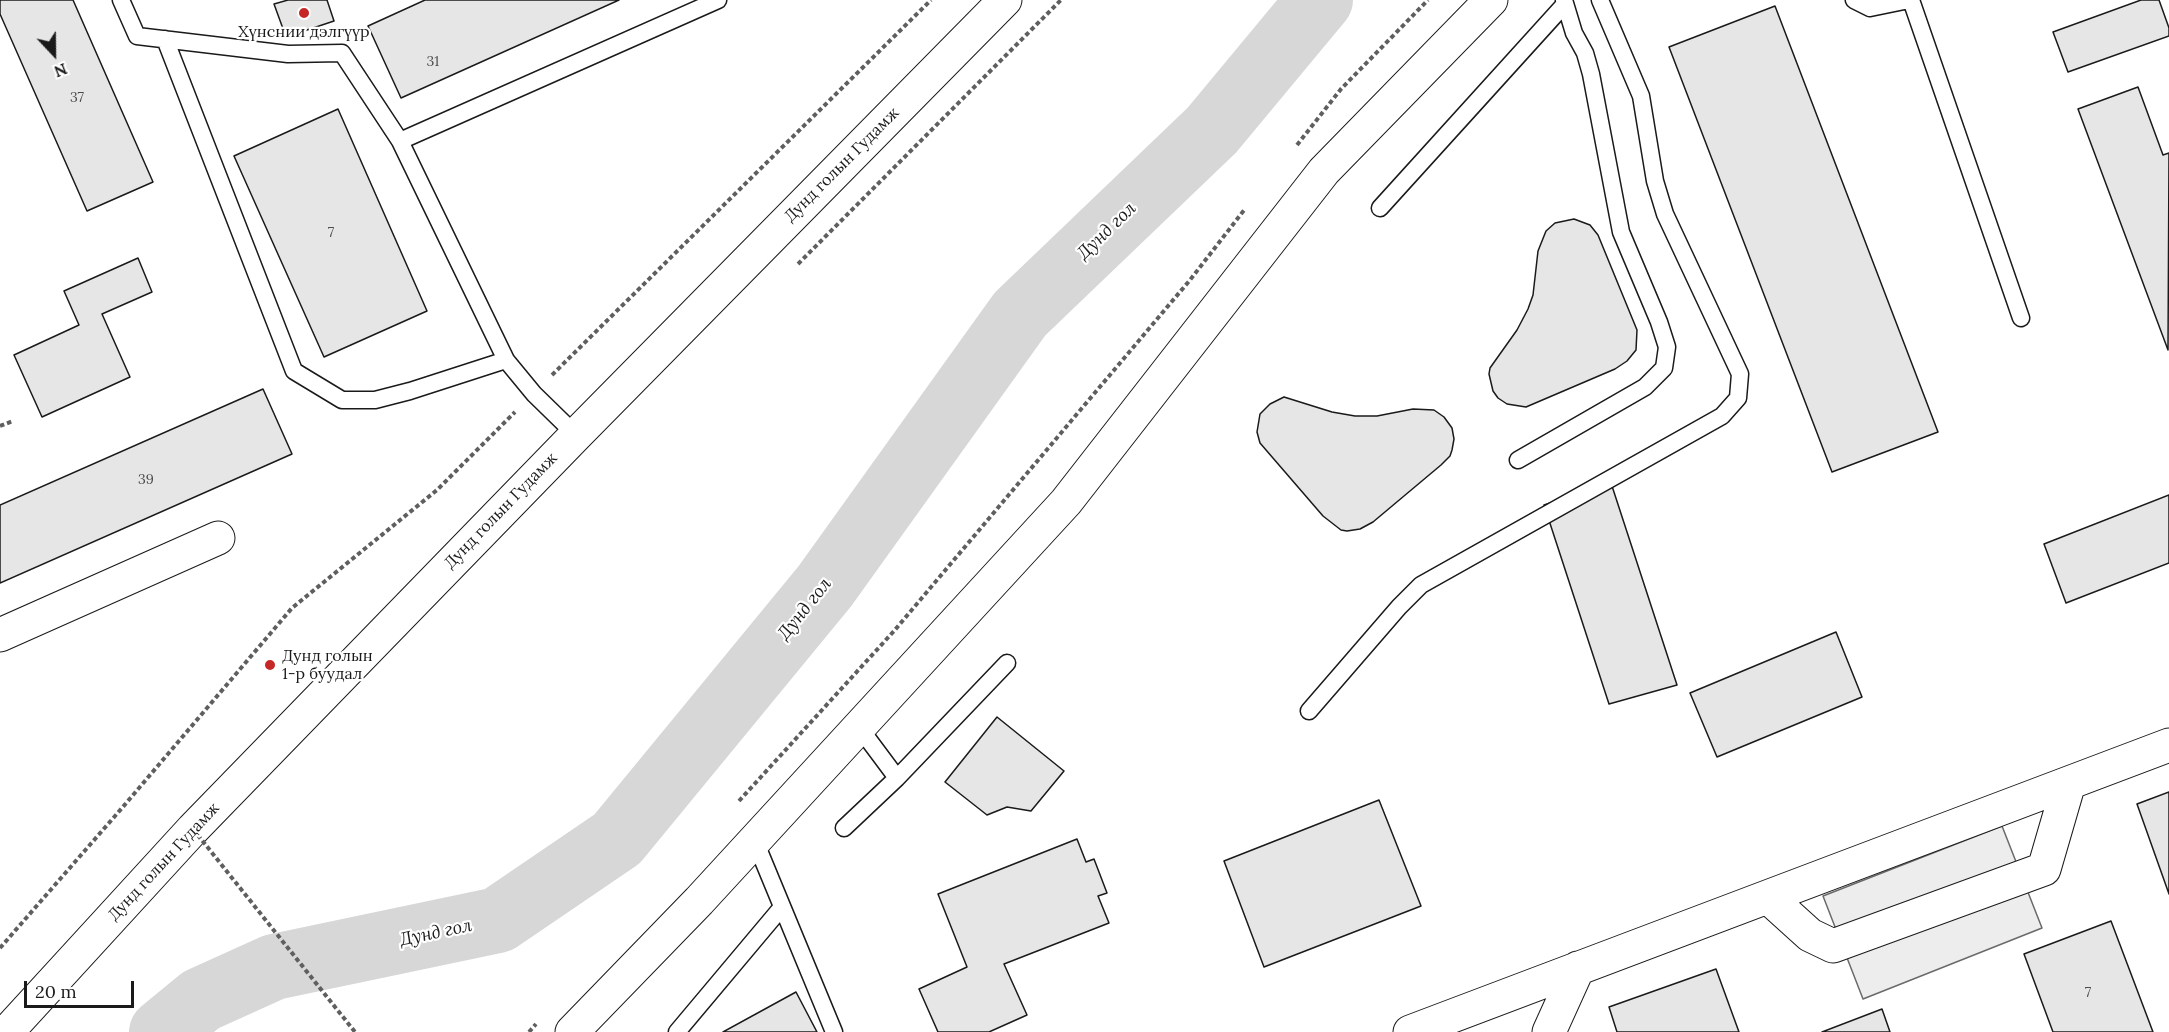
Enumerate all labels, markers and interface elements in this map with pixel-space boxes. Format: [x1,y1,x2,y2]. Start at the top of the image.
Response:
marker: Хүнснии дэлгүүр [297,6,311,20]
place label: Хүнснии дэлгүүр [238,22,370,42]
north arrow [24,24,84,84]
house number: 31 [427,54,439,70]
text: N [51,59,70,82]
house number: 37 [70,90,84,106]
street label: Дунд голын Гудамж [781,104,903,226]
water label: Дунд гол [1073,198,1141,264]
house number: 7 [328,225,334,241]
street label: Дунд голын Гудамж [441,449,561,573]
house number: 39 [138,472,154,488]
water label: Дунд гол [774,574,836,644]
place label: Дунд голын 1-р буудал [282,646,373,684]
marker: Дунд голын 1-р буудал [263,658,277,672]
street label: Дунд голын Гудамж [104,799,224,925]
water label: Дунд гол [398,915,474,951]
scale bar [27,969,136,1007]
text: 20 m [35,980,77,1003]
house number: 7 [2085,985,2091,1001]

